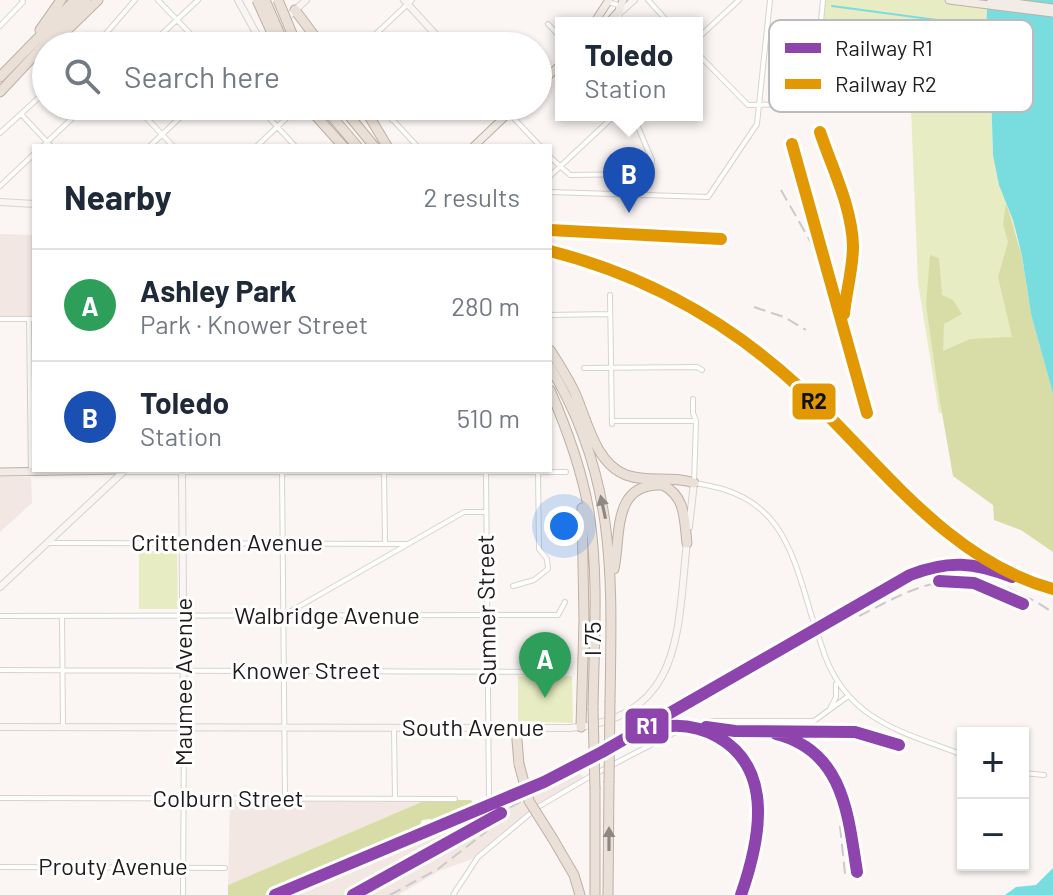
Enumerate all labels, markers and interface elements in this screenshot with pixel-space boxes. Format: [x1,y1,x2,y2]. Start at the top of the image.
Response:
popup [555,17,703,121]
legend [769,20,1033,112]
search box [32,32,552,120]
text: Railway R1 [835,34,933,60]
text: Toledo [584,36,674,72]
icon: search [60,54,104,98]
text: Search here [124,58,280,94]
text: Railway R2 [835,70,937,96]
text: Station [584,72,667,103]
pin: B [603,147,655,213]
text: Nearby [64,176,172,217]
text: 2 results [424,181,520,212]
text: Ashley Park [140,272,297,308]
text: A [81,290,99,321]
text: 280 m [451,290,520,321]
text: Park · Knower Street [140,308,368,339]
line badge: R2 [791,382,837,421]
text: Toledo [140,384,229,420]
text: R2 [801,387,827,413]
text: B [82,402,98,433]
text: 510 m [457,402,520,433]
text: Station [140,420,222,451]
one-way arrow [597,494,609,519]
your location [544,506,584,546]
street label: Crittenden Avenue [131,527,323,556]
street label: Sumner Street [470,534,501,686]
street label: Maumee Avenue [168,598,197,766]
street label: Walbridge Avenue [234,600,420,629]
street label: I 75 [577,622,606,656]
pin: A [519,632,571,698]
street label: Knower Street [232,655,380,684]
line badge: R1 [624,707,670,745]
street label: South Avenue [402,712,544,741]
text: R1 [636,712,658,738]
map controls [957,727,1029,871]
button: + [957,727,1029,799]
street label: Colburn Street [152,783,304,812]
button: − [957,799,1029,871]
one-way arrow [603,826,615,851]
street label: Prouty Avenue [38,851,188,880]

